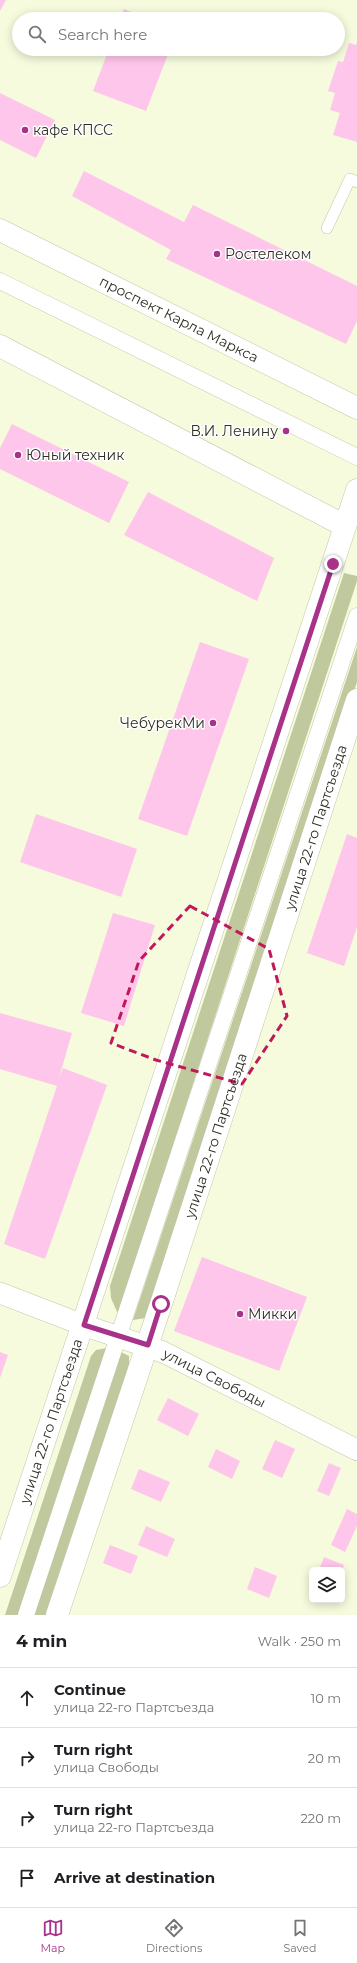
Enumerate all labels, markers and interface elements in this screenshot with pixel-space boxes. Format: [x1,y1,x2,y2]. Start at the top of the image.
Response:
search box [12,12,345,56]
icon: search [26,23,48,45]
text: Search here [58,25,147,44]
place label: кафе КПСС [33,121,113,139]
marker: кафе КПСС [20,125,30,135]
place label: Ростелеком [225,245,312,263]
marker: Ростелеком [212,249,222,259]
street label: проспект Карла Маркса [96,272,262,366]
place label: В.И. Ленину [190,422,278,440]
marker: В.И. Ленину [281,426,291,436]
place label: Юный техник [26,446,124,464]
marker: Юный техник [13,450,23,460]
route end [324,555,342,573]
place label: ЧебурекМи [120,714,205,732]
marker: ЧебурекМи [208,718,218,728]
street label: улица 22-го Партсъезда [280,742,351,913]
street label: улица 22-го Партсъезда [180,1051,251,1221]
route start [152,1295,170,1313]
place label: Микки [248,1305,297,1323]
marker: Микки [235,1309,245,1319]
street label: улица 22-го Партсъезда [15,1336,86,1507]
street label: улица Свободы [159,1344,269,1412]
map controls [309,1567,345,1603]
button: layers [309,1567,345,1603]
text: 4 min [16,1631,67,1651]
text: Walk · 250 m [258,1633,341,1649]
text: Continue [54,1680,126,1699]
icon: ahead [16,1687,38,1709]
text: 10 m [311,1690,341,1706]
text: улица 22-го Партсъезда [54,1699,214,1715]
text: Turn right [54,1740,133,1759]
icon: right [16,1747,38,1769]
text: 20 m [308,1750,341,1766]
text: улица Свободы [54,1759,159,1775]
text: Turn right [54,1800,133,1819]
icon: right [16,1807,38,1829]
text: 220 m [300,1810,341,1826]
text: улица 22-го Партсъезда [54,1819,214,1835]
icon: arrive [16,1867,38,1889]
text: Arrive at destination [54,1868,215,1887]
tab: Map [41,1917,65,1955]
tab: Directions [146,1917,202,1955]
tab: Saved [283,1917,316,1955]

